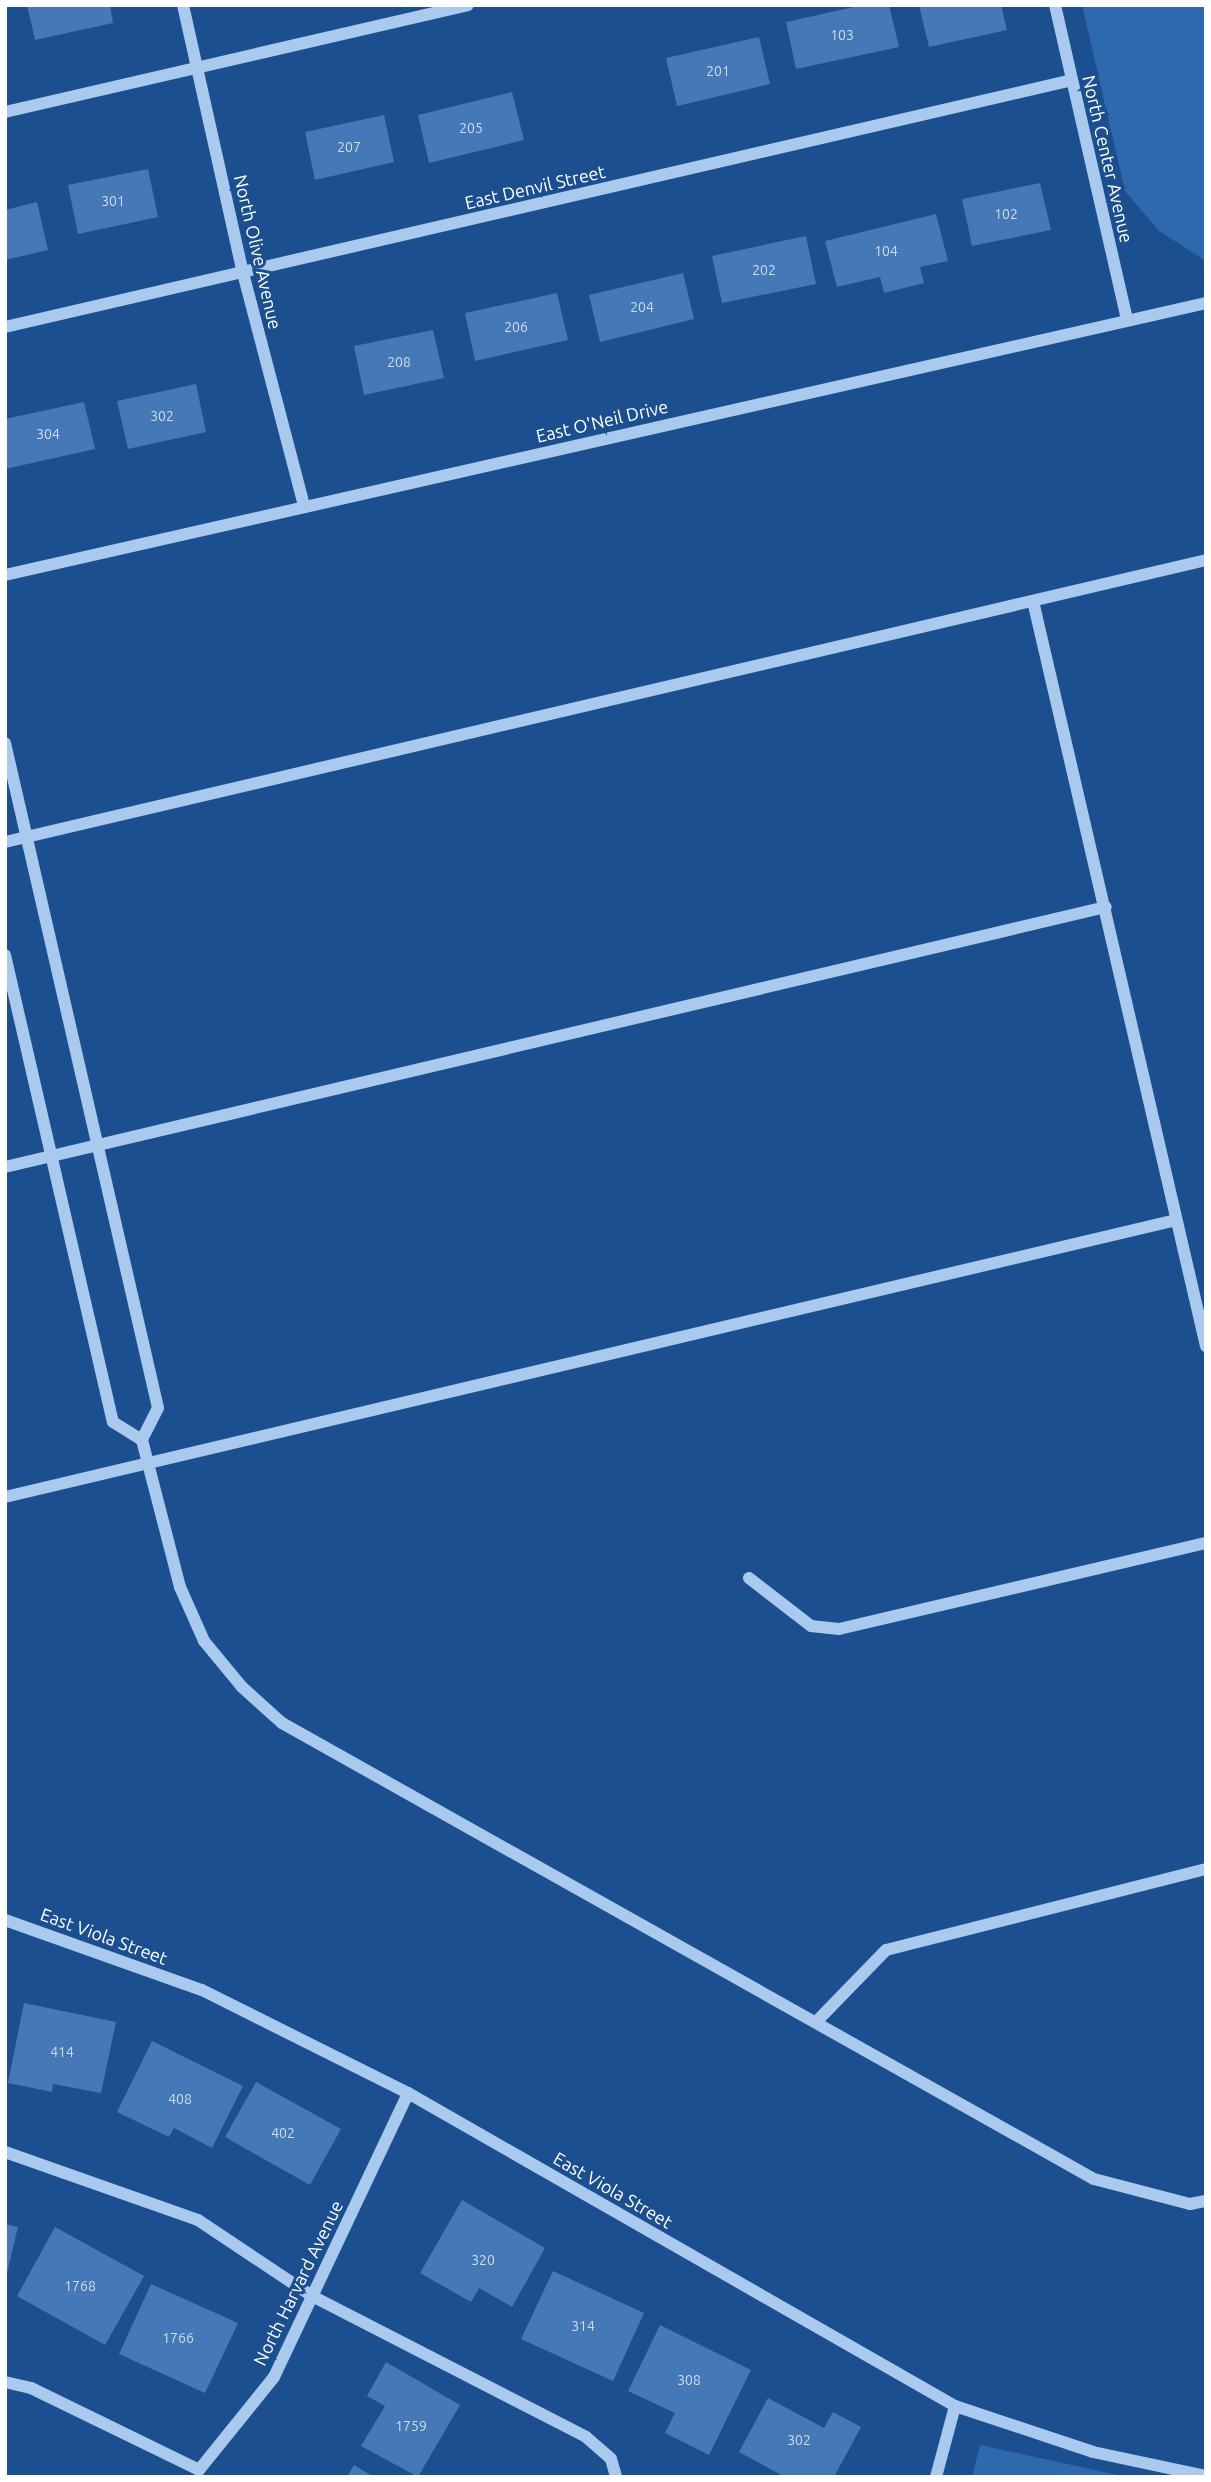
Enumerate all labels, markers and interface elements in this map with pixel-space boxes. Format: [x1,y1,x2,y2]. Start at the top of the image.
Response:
house number: 103 [830,27,854,43]
house number: 201 [706,63,730,79]
street label: North Center Avenue [1078,73,1138,245]
house number: 205 [459,120,483,136]
house number: 207 [337,139,361,155]
street label: East Denvil Street [463,160,607,214]
street label: North Olive Avenue [230,173,286,331]
house number: 301 [101,193,125,209]
house number: 102 [994,206,1018,222]
house number: 104 [874,243,898,259]
house number: 202 [752,262,776,278]
house number: 204 [630,299,654,315]
house number: 206 [504,319,528,335]
house number: 208 [387,354,411,370]
street label: East O'Neil Drive [534,395,670,447]
house number: 302 [150,408,174,424]
house number: 304 [36,426,60,442]
street label: East Viola Street [38,1903,170,1969]
house number: 414 [50,2044,74,2060]
house number: 408 [168,2091,192,2107]
house number: 402 [271,2125,295,2141]
street label: East Viola Street [550,2147,676,2233]
street label: North Harvard Avenue [249,2197,347,2369]
house number: 320 [471,2252,495,2268]
house number: 1768 [64,2278,96,2294]
house number: 314 [571,2318,595,2334]
house number: 1766 [162,2330,194,2346]
house number: 308 [677,2372,701,2388]
house number: 1759 [395,2418,427,2434]
house number: 302 [787,2432,811,2448]

